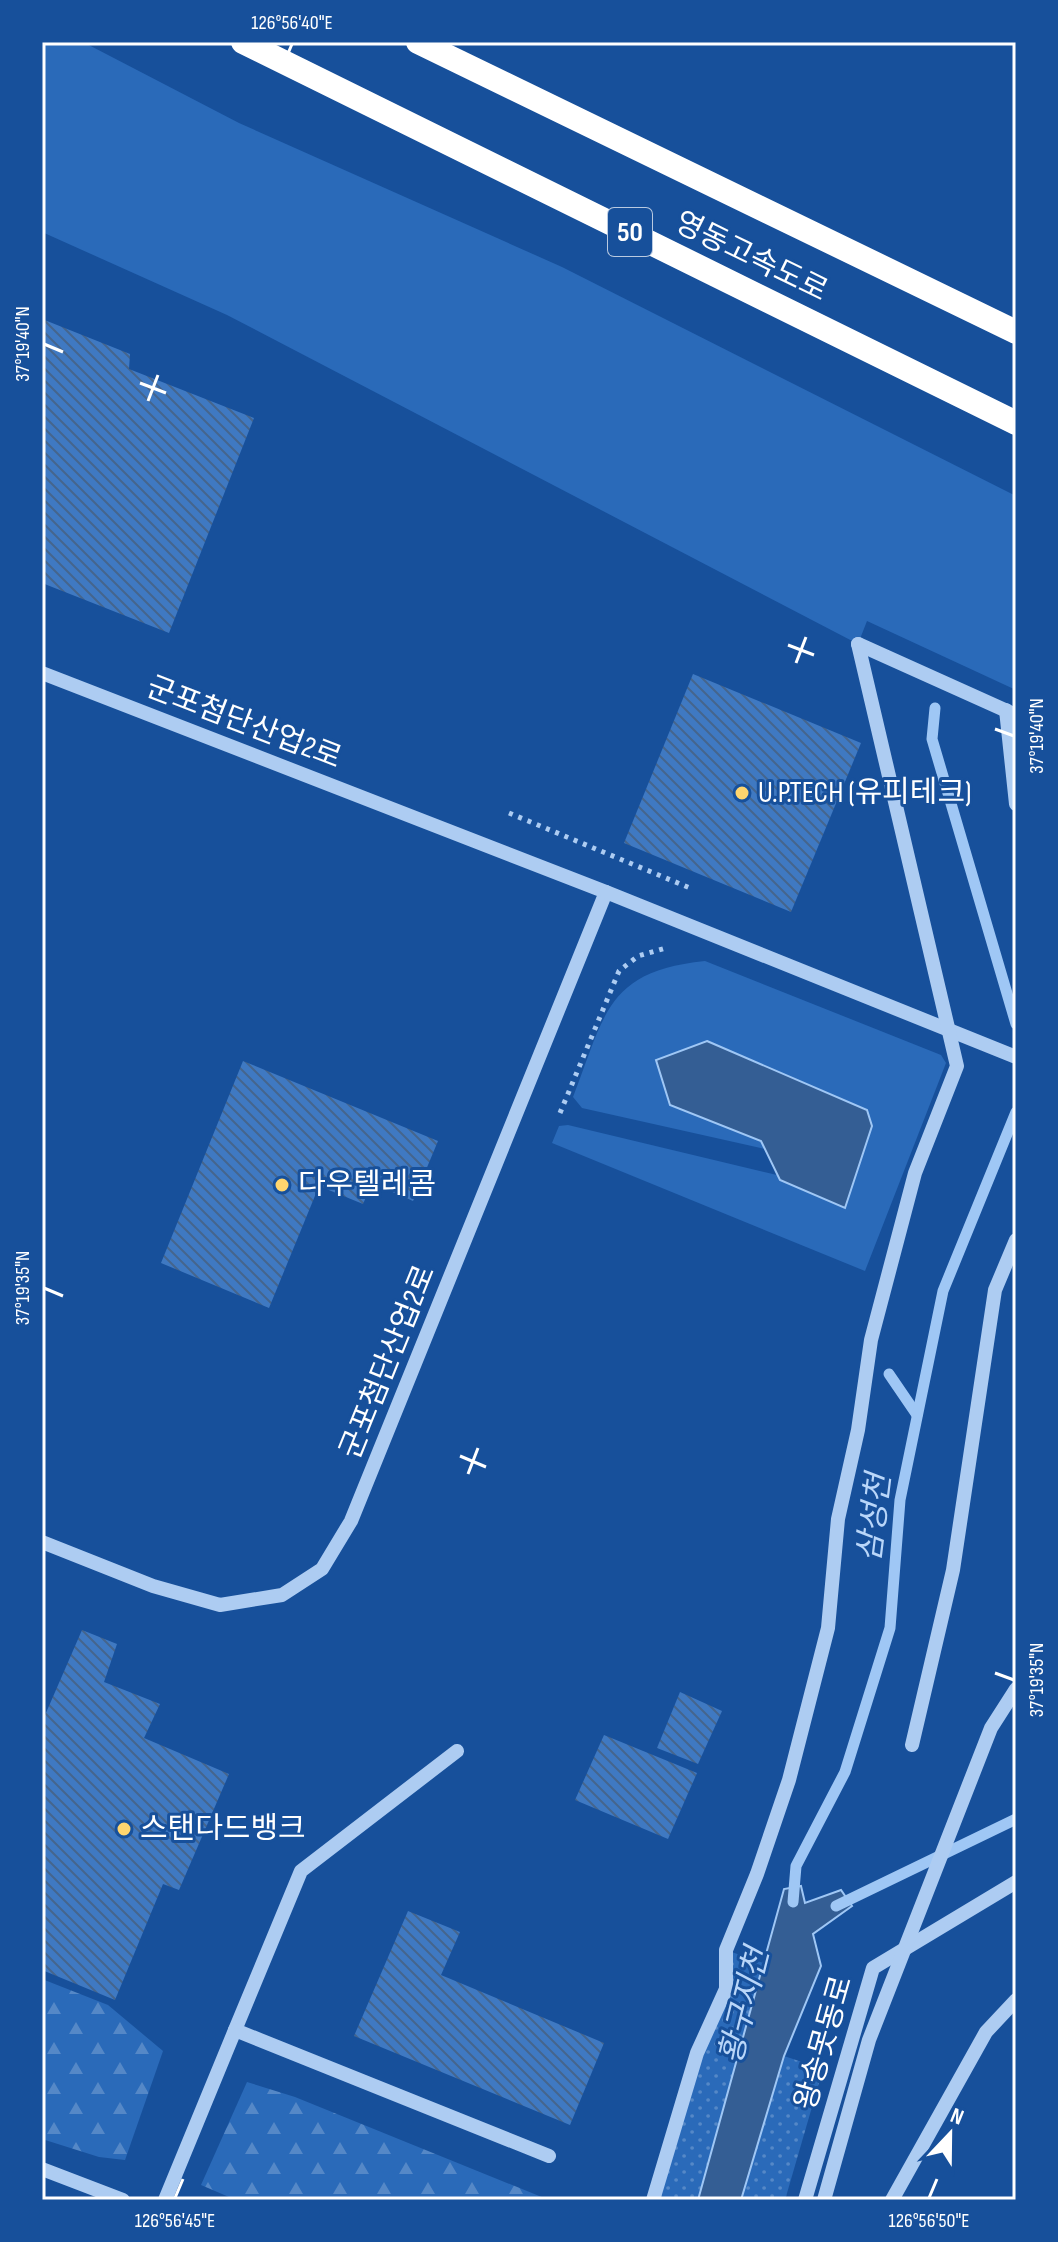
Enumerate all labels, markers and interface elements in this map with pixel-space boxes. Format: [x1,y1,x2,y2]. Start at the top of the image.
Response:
text: 126°56'40"E [251,11,333,35]
street label: 영동고속도로 [669,205,833,309]
road number: 50 [608,208,652,256]
text: 37°19'40"N [11,306,35,382]
street label: 군포첨단산업2로 [142,669,346,777]
text: 37°19'40"N [1025,698,1049,774]
place label: U.P.TECH (유피테크) [758,775,972,811]
marker: U.P.TECH (유피테크) [733,784,751,802]
place label: 다우텔레콤 [298,1167,436,1203]
marker: 다우텔레콤 [273,1176,291,1194]
text: 37°19'35"N [11,1251,35,1325]
street label: 군포첨단산업2로 [333,1260,443,1464]
water label: 삼성천 [850,1468,900,1564]
text: 37°19'35"N [1025,1643,1049,1717]
place label: 스탠다드뱅크 [140,1811,306,1847]
marker: 스탠다드뱅크 [115,1820,133,1838]
water label: 황구지천 [712,1941,779,2068]
street label: 왕송못동로 [788,1972,860,2114]
north arrow [910,2094,990,2174]
text: N [946,2102,967,2132]
text: 126°56'45"E [135,2209,215,2233]
text: 126°56'50"E [888,2209,970,2233]

